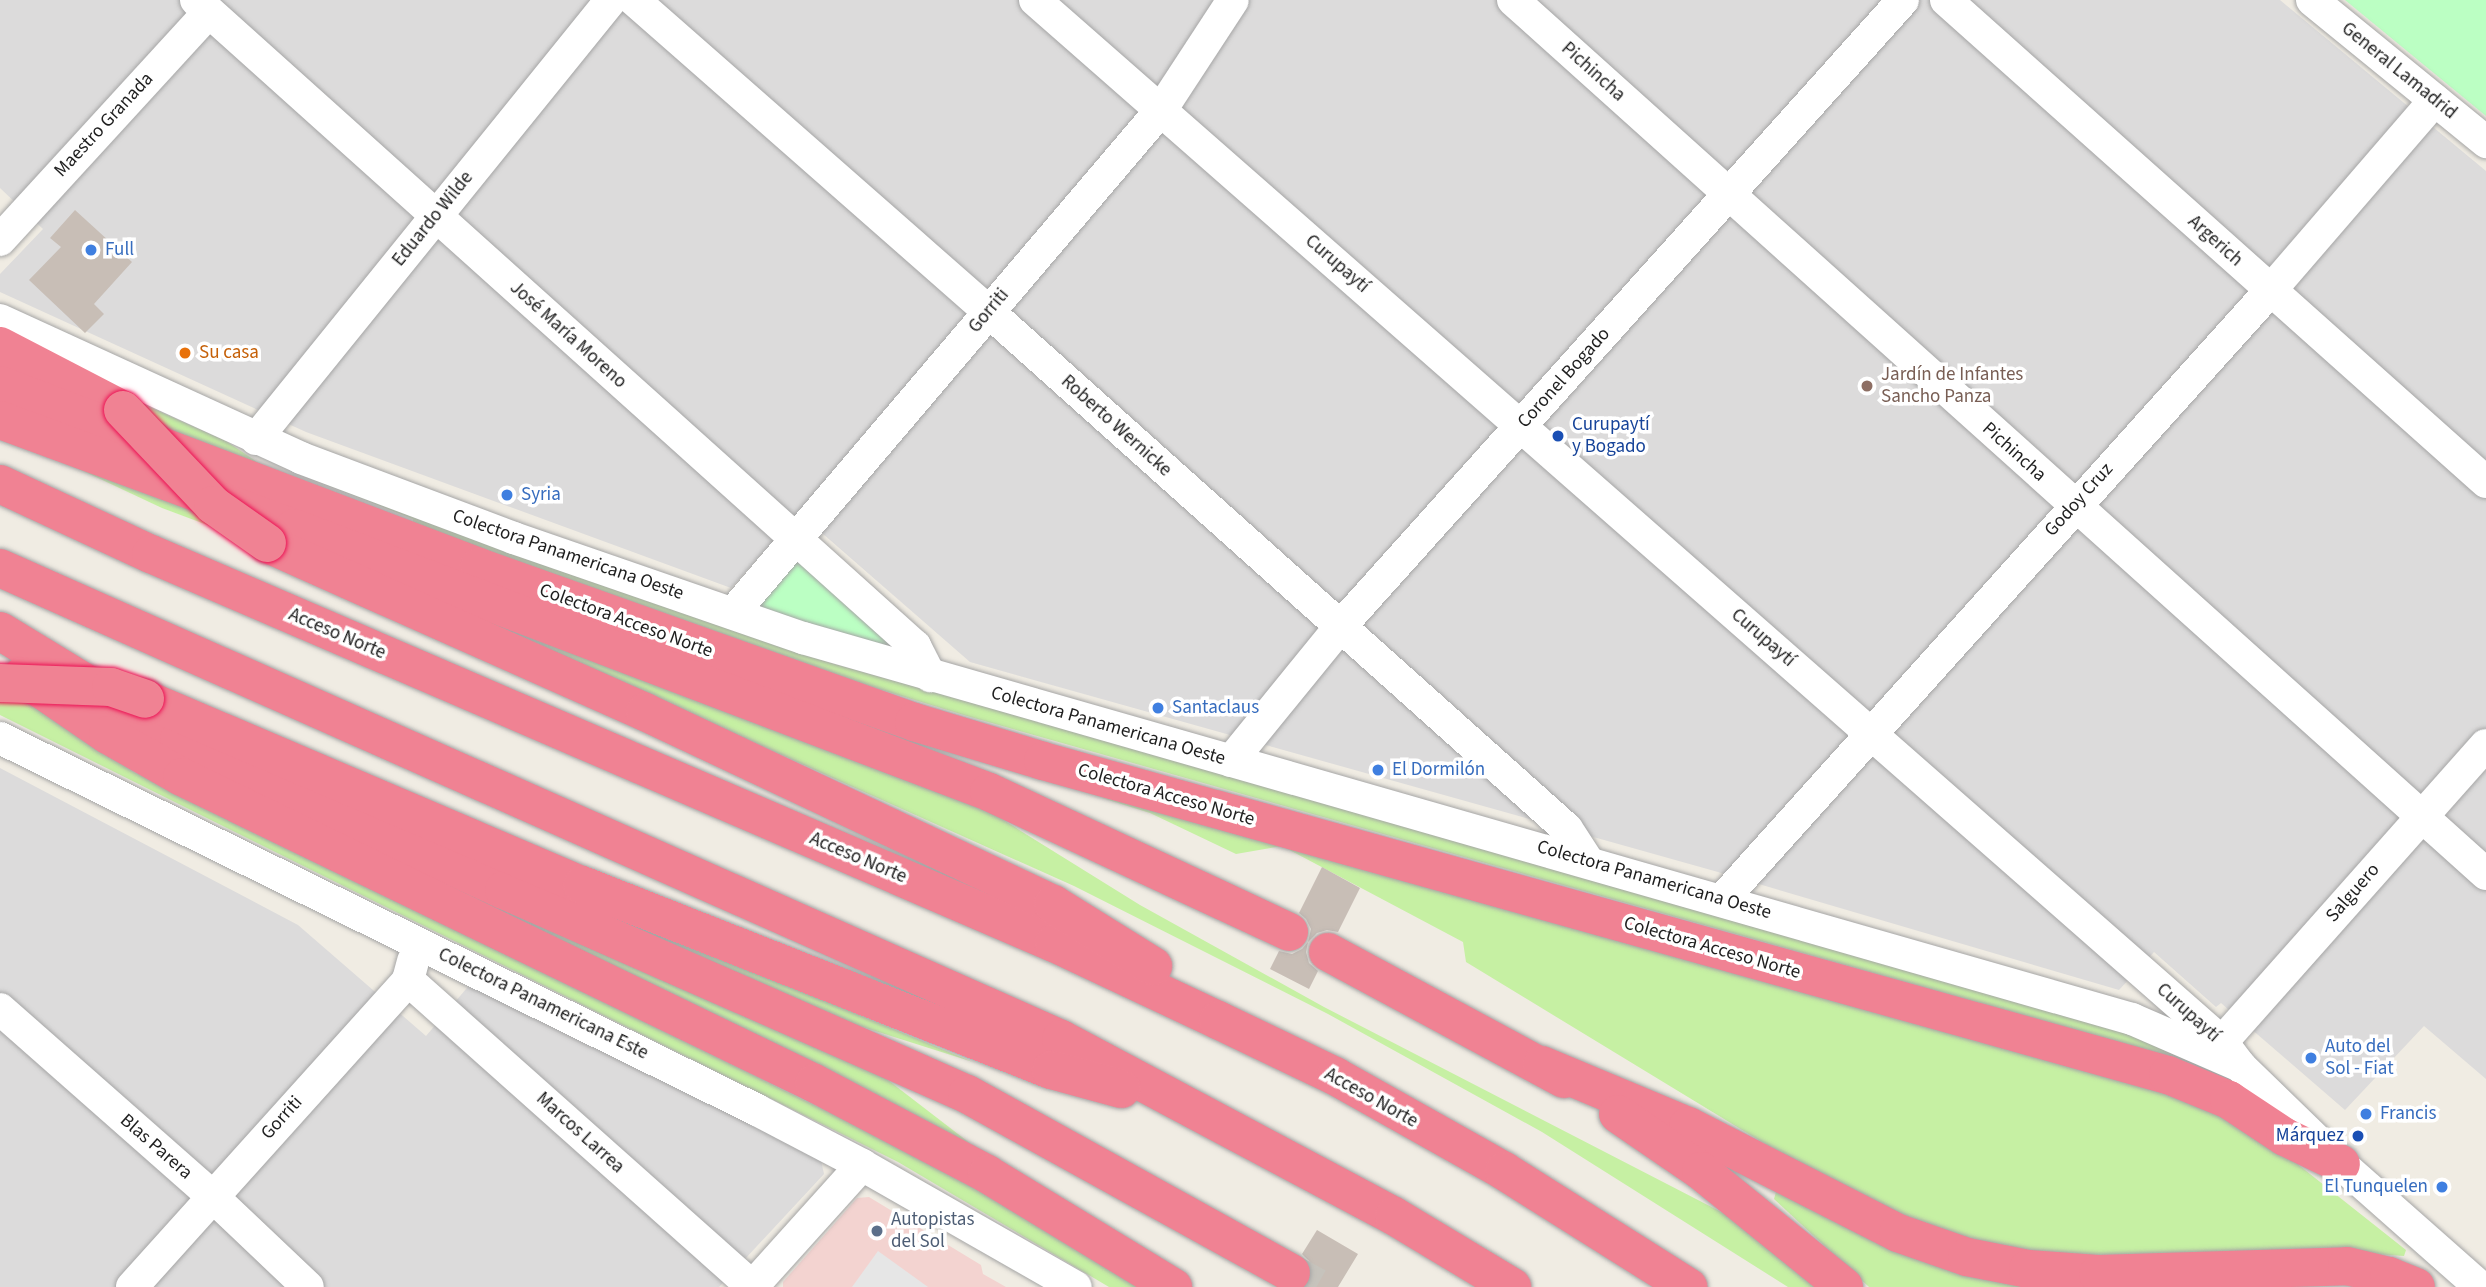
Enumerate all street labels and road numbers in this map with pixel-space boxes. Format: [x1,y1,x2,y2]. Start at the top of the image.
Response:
street label: General Lamadrid [2337,18,2461,124]
street label: Pichincha [1556,37,1630,107]
street label: Maestro Granada [50,68,158,182]
street label: Eduardo Wilde [388,167,478,271]
street label: Argerich [2183,211,2247,271]
street label: Curupaytí [1300,230,1374,298]
street label: José María Moreno [505,277,631,393]
street label: Gorriti [964,284,1014,338]
street label: Coronel Bogado [1513,323,1615,433]
street label: Roberto Wernicke [1056,370,1176,482]
street label: Pichincha [1977,417,2051,487]
street label: Godoy Cruz [2040,458,2118,542]
street label: Colectora Panamericana Oeste [449,505,687,605]
street label: Colectora Acceso Norte [536,579,716,663]
street label: Acceso Norte [285,603,389,665]
street label: Curupaytí [1726,604,1800,672]
street label: Colectora Panamericana Oeste [988,682,1228,770]
street label: Colectora Acceso Norte [1075,759,1257,831]
street label: Acceso Norte [806,827,910,889]
street label: Colectora Panamericana Oeste [1534,836,1774,924]
street label: Salguero [2321,859,2385,927]
street label: Colectora Acceso Norte [1621,912,1803,984]
street label: Colectora Panamericana Este [434,943,652,1065]
street label: Curupaytí [2151,979,2225,1047]
street label: Acceso Norte [1320,1063,1422,1133]
street label: Marcos Larrea [531,1088,629,1178]
street label: Gorriti [256,1091,308,1145]
street label: Blas Parera [115,1109,197,1185]

